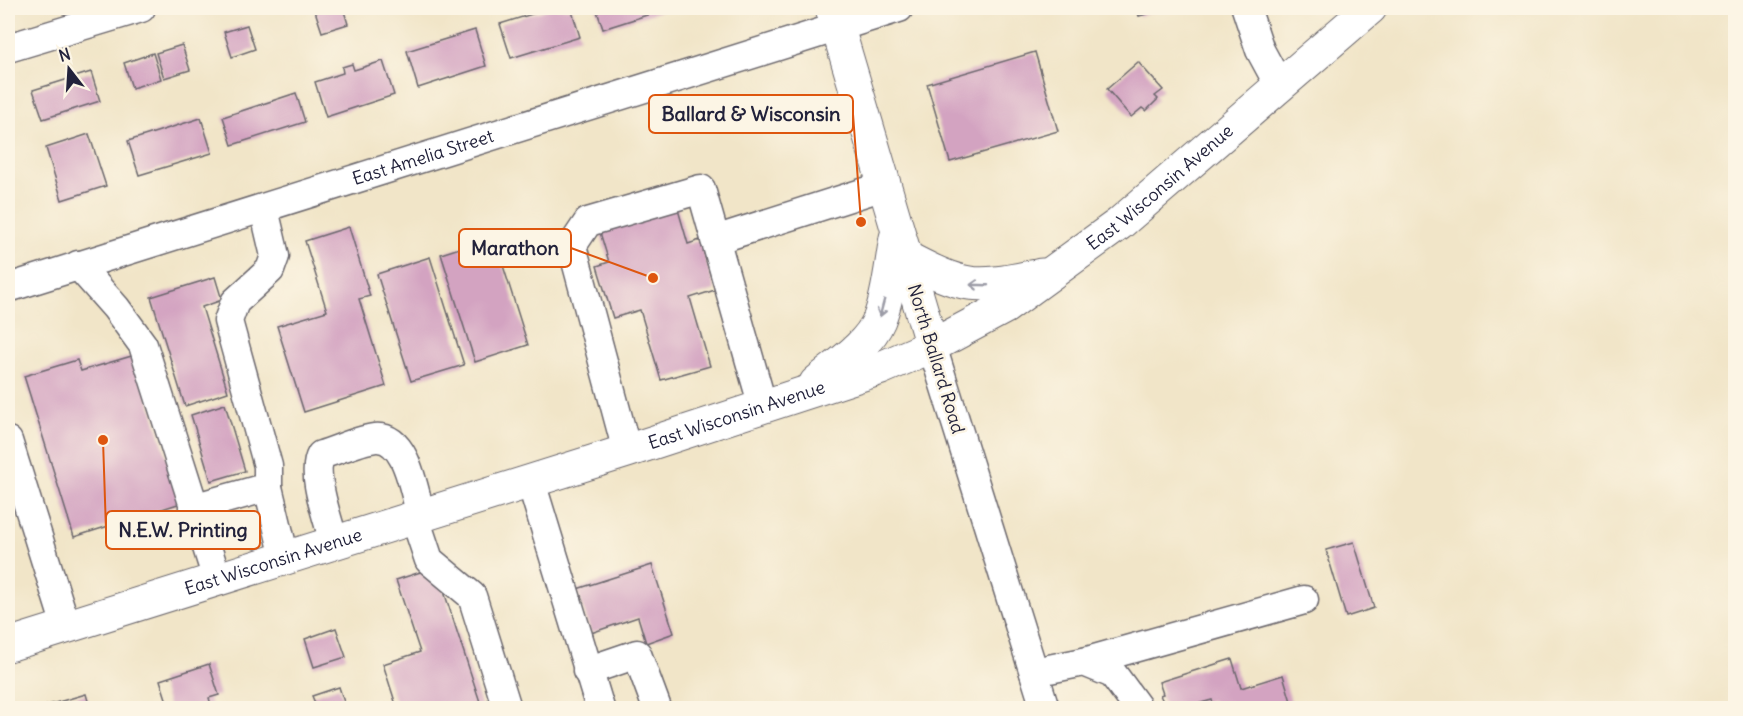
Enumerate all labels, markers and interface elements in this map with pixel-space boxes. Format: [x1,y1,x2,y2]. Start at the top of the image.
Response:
north arrow [39,39,99,99]
text: N [56,43,73,66]
callout: Ballard & Wisconsin [649,95,853,133]
text: Ballard & Wisconsin [661,101,841,126]
street label: East Wisconsin Avenue [1082,119,1238,255]
street label: East Amelia Street [349,124,496,190]
callout: Marathon [459,229,571,267]
text: Marathon [471,235,559,260]
one-way arrow [969,279,989,290]
street label: North Ballard Road [903,281,970,437]
one-way arrow [876,298,887,317]
street label: East Wisconsin Avenue [645,375,828,454]
callout: N.E.W. Printing [106,511,260,549]
text: N.E.W. Printing [118,517,248,542]
street label: East Wisconsin Avenue [182,523,365,600]

